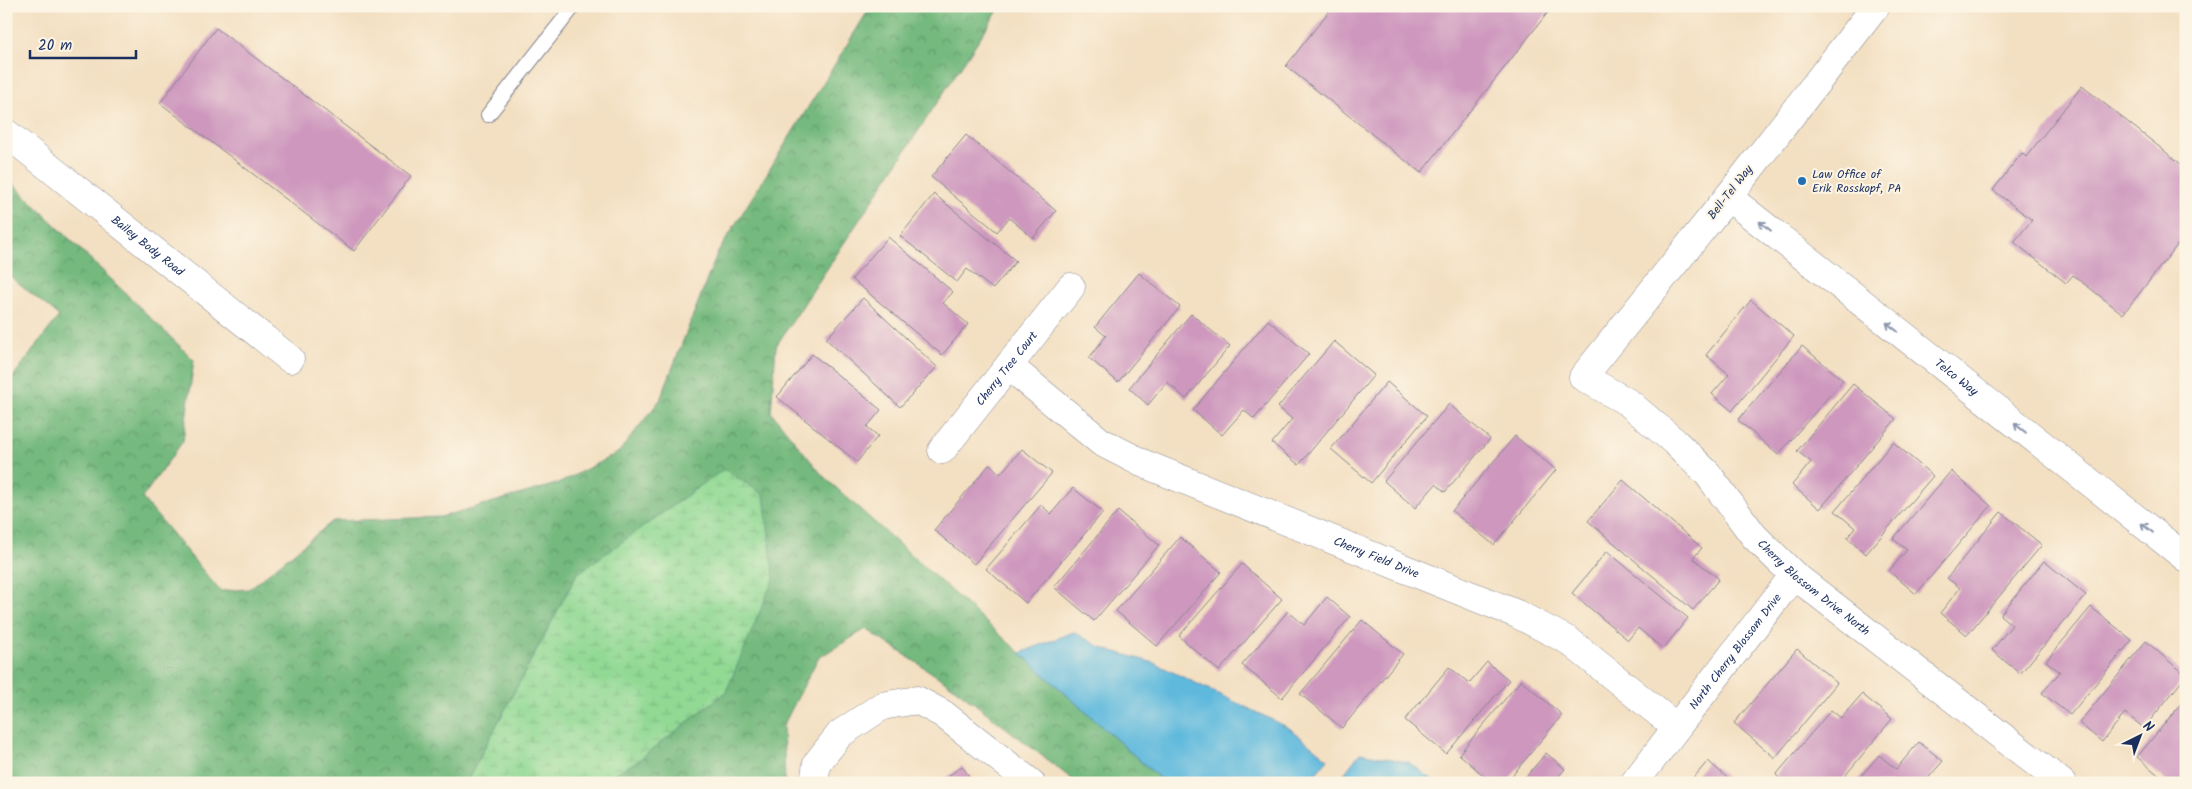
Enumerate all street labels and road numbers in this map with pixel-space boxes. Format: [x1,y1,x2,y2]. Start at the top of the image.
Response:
street label: Bell-Tel Way [1703,161,1758,224]
street label: Bailey Body Road [107,211,189,282]
street label: Cherry Tree Court [971,327,1043,410]
street label: Telco Way [1930,354,1982,401]
street label: Cherry Field Drive [1330,532,1422,584]
street label: Cherry Blossom Drive North [1753,535,1874,641]
street label: North Cherry Blossom Drive [1685,589,1787,714]

